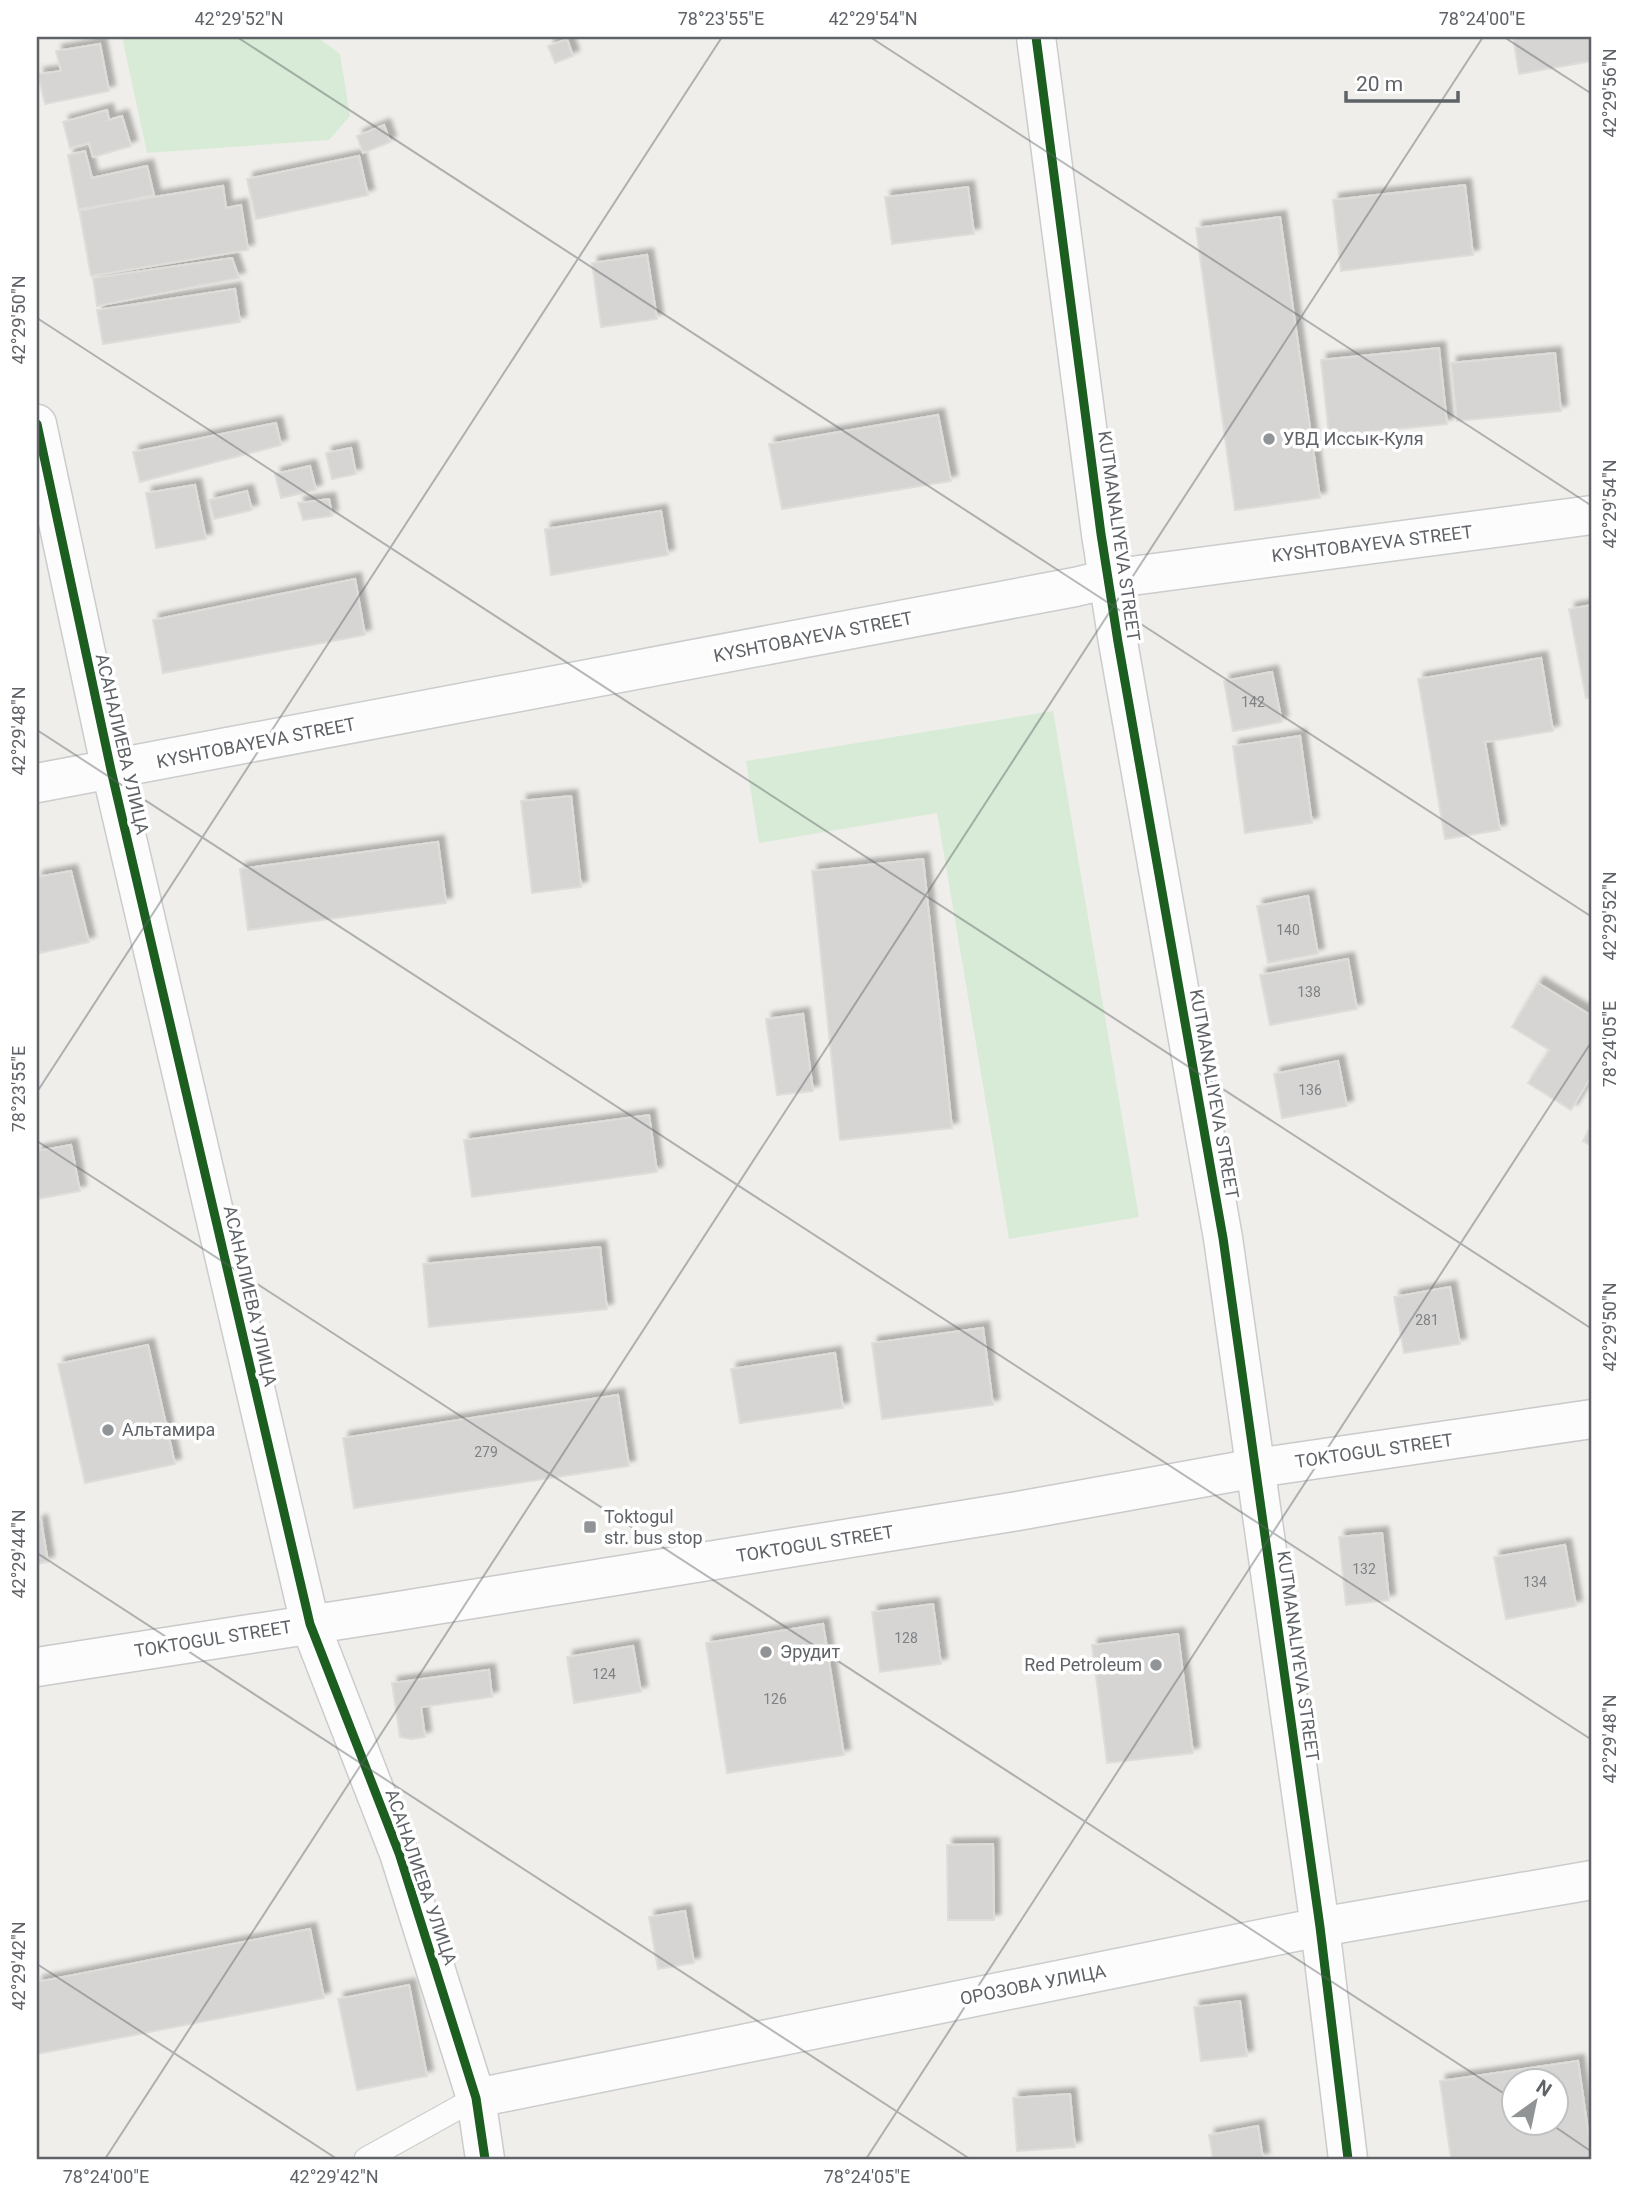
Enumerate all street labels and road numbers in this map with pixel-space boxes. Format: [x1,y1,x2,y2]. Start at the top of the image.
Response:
street label: KUTMANALIYEVA STREET [1094,429,1145,643]
street label: KYSHTOBAYEVA STREET [1270,521,1474,566]
street label: KYSHTOBAYEVA STREET [712,607,914,666]
street label: АСАНАЛИЕВА УЛИЦА [91,652,154,836]
street label: KYSHTOBAYEVA STREET [155,713,357,772]
street label: KUTMANALIYEVA STREET [1186,988,1243,1201]
street label: АСАНАЛИЕВА УЛИЦА [219,1204,282,1388]
street label: TOKTOGUL STREET [1294,1429,1454,1472]
street label: TOKTOGUL STREET [735,1521,895,1566]
street label: KUTMANALIYEVA STREET [1273,1549,1324,1763]
street label: TOKTOGUL STREET [133,1616,293,1661]
street label: АСАНАЛИЕВА УЛИЦА [381,1786,462,1968]
street label: ОРОЗОВА УЛИЦА [958,1960,1108,2009]

